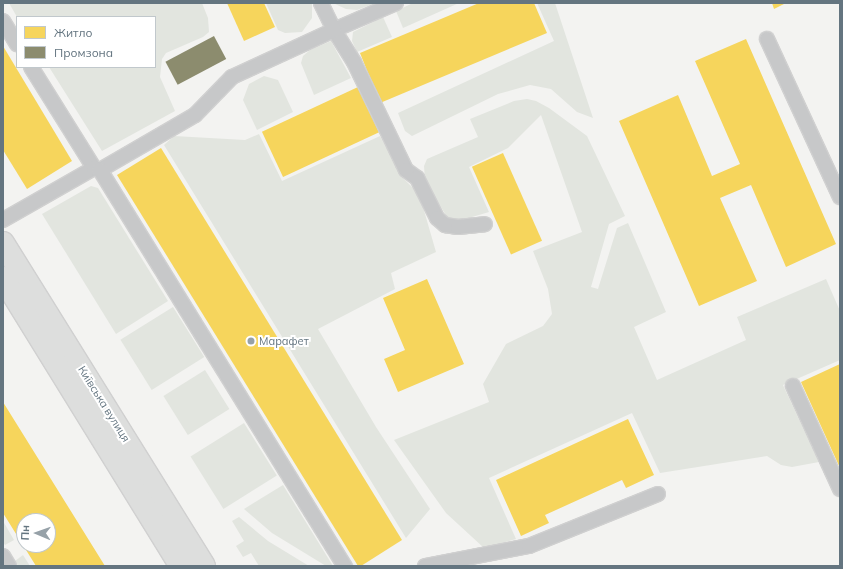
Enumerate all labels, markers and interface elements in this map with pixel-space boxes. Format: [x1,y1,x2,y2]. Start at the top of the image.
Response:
legend [16,16,156,68]
text: Житло [54,25,93,40]
text: Промзона [54,45,113,60]
place label: Марафет [259,334,309,348]
marker: Марафет [246,336,256,346]
street label: Київська вулиця [75,364,133,444]
north arrow [16,513,56,553]
text: Пн [18,525,32,541]

